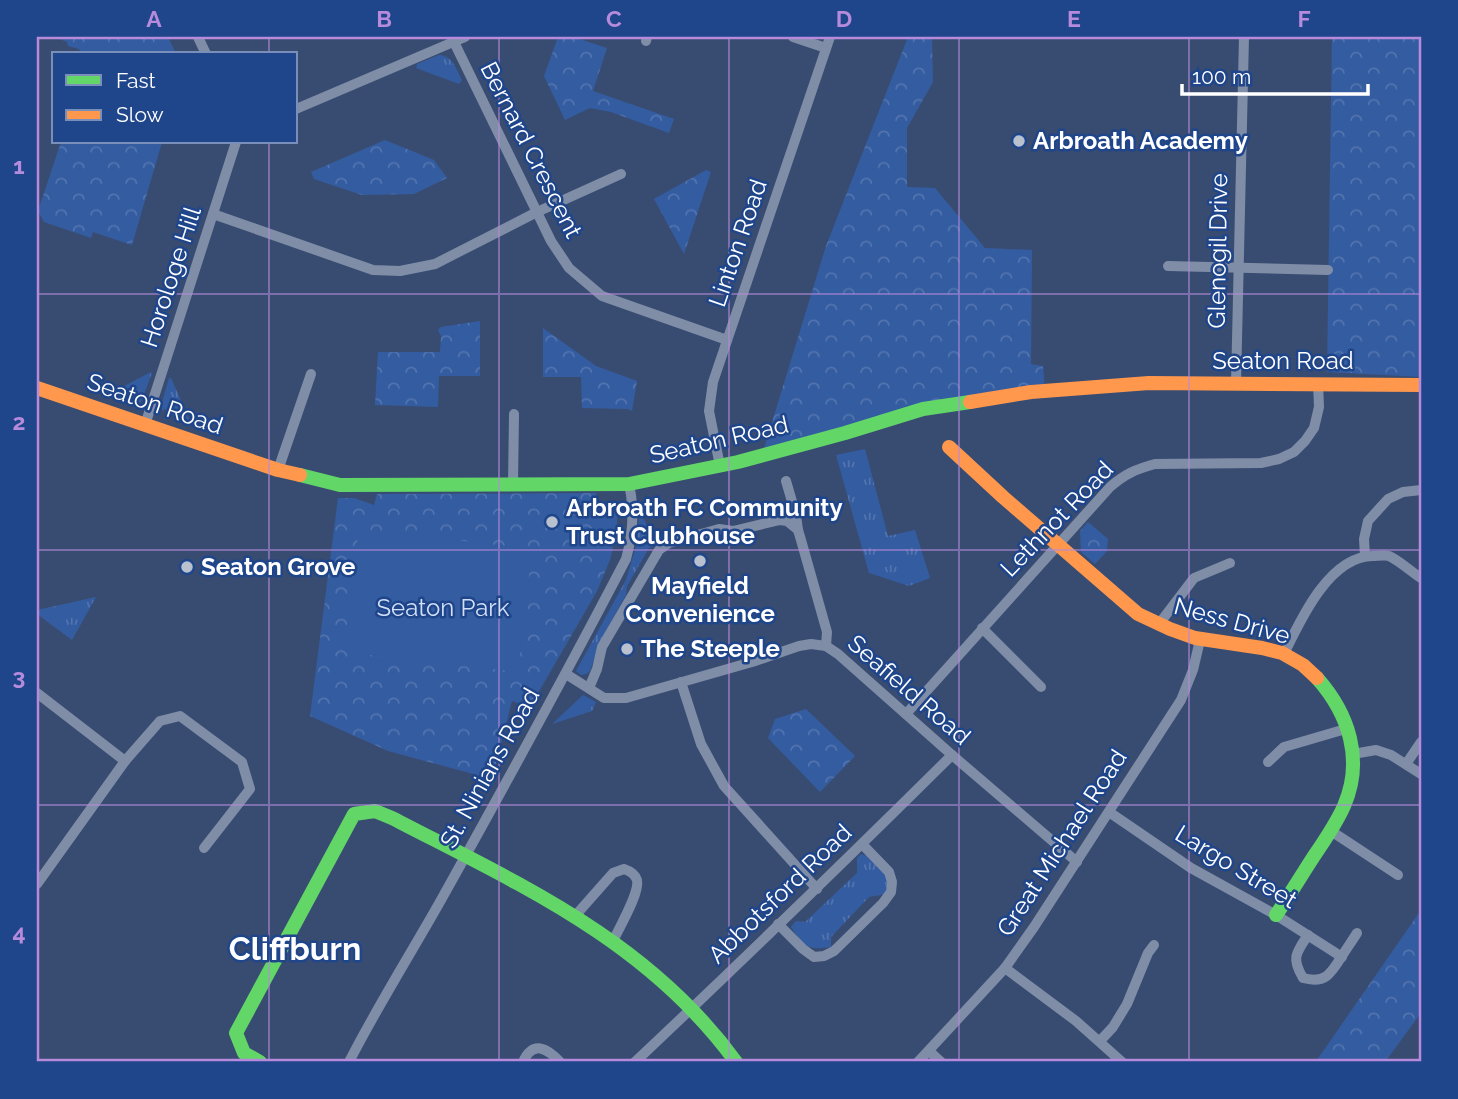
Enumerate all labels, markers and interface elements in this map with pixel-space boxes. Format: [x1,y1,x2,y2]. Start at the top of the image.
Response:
text: A [146,5,162,32]
text: B [376,5,392,32]
text: C [606,5,622,32]
text: D [836,5,852,32]
text: E [1067,5,1081,32]
text: F [1297,5,1311,32]
legend [52,52,298,144]
scale bar [1182,52,1367,96]
street label: Bernard Crescent [474,57,588,243]
text: 100 m [1192,64,1251,89]
text: Fast [116,68,156,93]
text: Slow [116,102,164,127]
place label: Arbroath Academy [1033,126,1248,155]
marker: Arbroath Academy [1011,133,1027,149]
text: 1 [13,152,25,179]
street label: Glenogil Drive [1202,173,1233,329]
street label: Linton Road [702,175,773,310]
street label: Horologe Hill [134,203,207,351]
street label: Seaton Road [1212,346,1354,375]
street label: Seaton Road [84,367,227,440]
text: 2 [13,408,25,435]
street label: Seaton Road [647,409,791,470]
street label: Lethnot Road [994,455,1119,583]
place label: Arbroath FC Community Trust Clubhouse [566,493,843,550]
marker: Arbroath FC Community Trust Clubhouse [544,514,560,530]
place label: Seaton Grove [201,552,355,581]
marker: Mayfield Convenience [692,553,708,569]
marker: Seaton Grove [179,559,195,575]
place label: Mayfield Convenience [625,571,775,628]
street label: Ness Drive [1171,591,1293,650]
park label: Seaton Park [377,593,510,622]
street label: Seafield Road [842,629,977,751]
place label: The Steeple [641,634,780,663]
marker: The Steeple [619,641,635,657]
text: 3 [13,663,25,690]
street label: St. Ninians Road [434,683,545,853]
street label: Great Michael Road [990,744,1133,941]
street label: Abbotsford Road [702,818,857,969]
street label: Largo Street [1170,819,1302,914]
text: 4 [12,919,26,946]
district label: Cliffburn [229,930,361,967]

